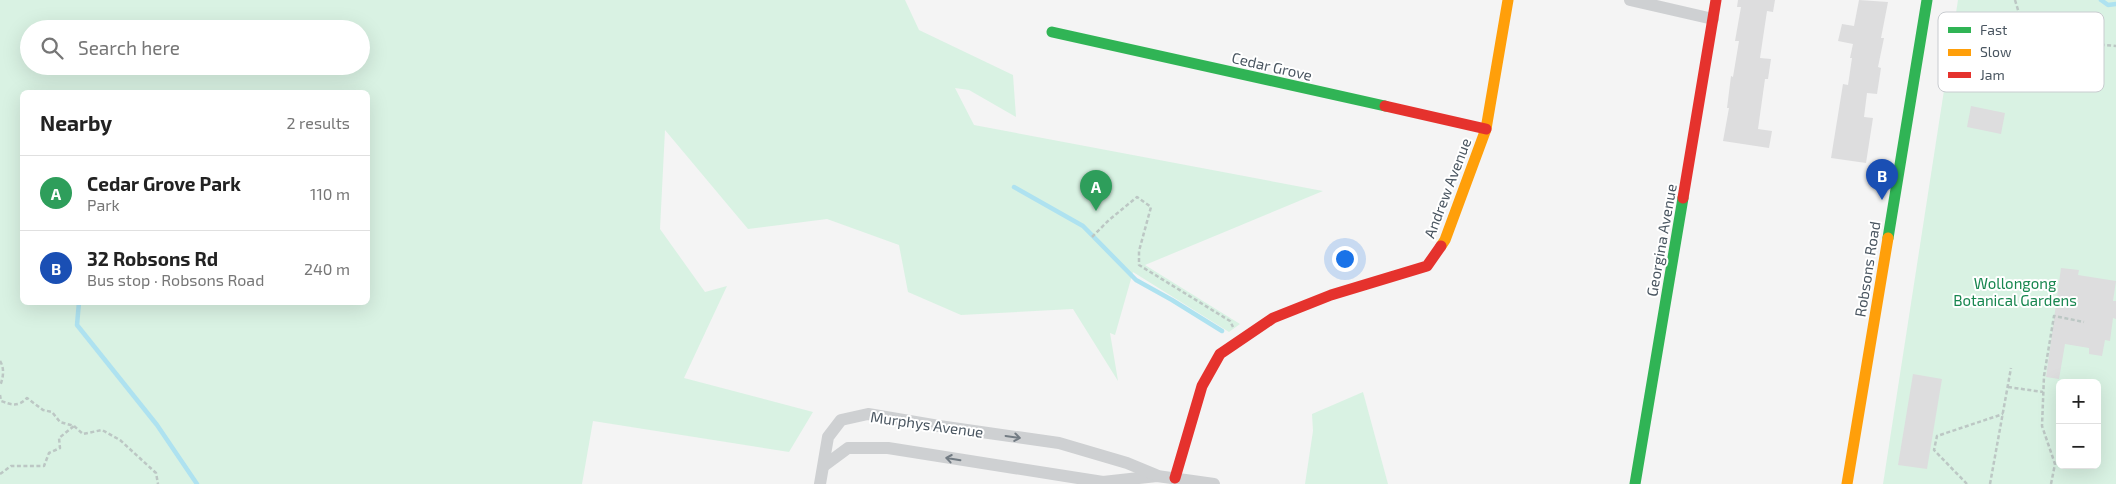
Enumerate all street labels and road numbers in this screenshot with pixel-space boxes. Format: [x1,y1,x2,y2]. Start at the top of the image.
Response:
street label: Cedar Grove [1230,48,1314,84]
street label: Andrew Avenue [1420,135,1474,241]
street label: Georgina Avenue [1642,182,1680,298]
street label: Robsons Road [1851,220,1883,318]
street label: Murphys Avenue [869,407,985,441]

